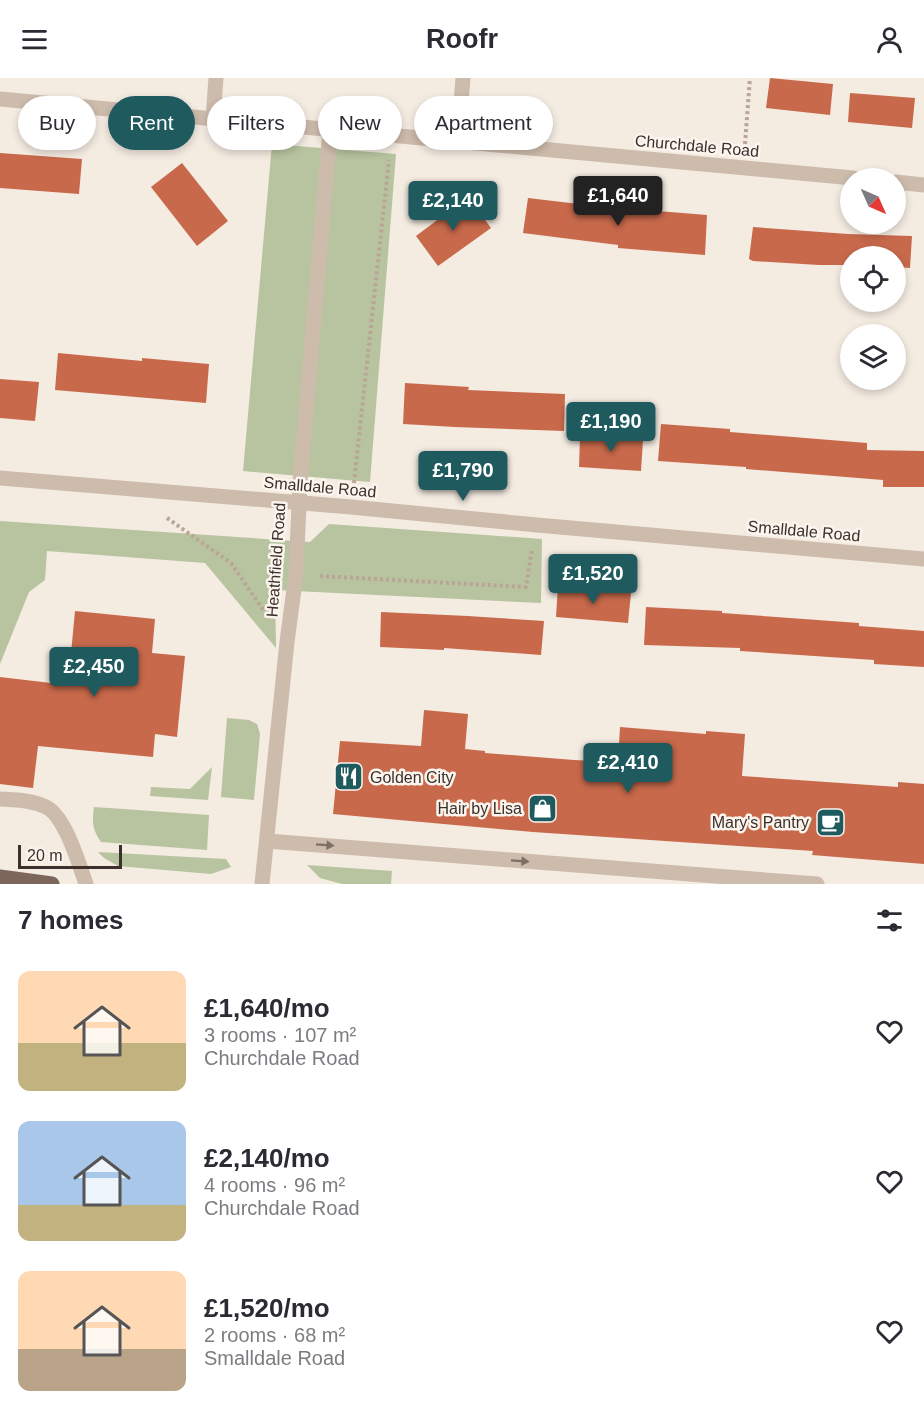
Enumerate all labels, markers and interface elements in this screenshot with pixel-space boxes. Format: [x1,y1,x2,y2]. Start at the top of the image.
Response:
icon: menu [18,23,51,56]
icon: person [873,23,906,56]
text: Roofr [426,24,498,54]
chip: Buy [18,96,96,150]
chip: Rent [108,96,195,150]
chip: Filters [207,96,306,150]
chip: New [318,96,402,150]
chip: Apartment [414,96,553,150]
street label: Churchdale Road [634,132,760,160]
north arrow [840,168,906,234]
map controls [840,168,906,390]
pin: £1,640 [569,176,667,227]
pin: £2,140 [404,181,502,232]
text: £1,640 [587,184,649,206]
text: £2,140 [422,189,484,211]
button: locate [840,246,906,312]
button: layers [840,324,906,390]
pin: £1,190 [562,402,660,453]
text: £1,190 [580,410,642,432]
pin: £1,790 [414,451,512,502]
text: £1,790 [432,459,494,481]
street label: Smalldale Road [263,474,377,500]
street label: Heathfield Road [264,502,288,618]
street label: Smalldale Road [747,518,861,544]
pin: £1,520 [544,554,642,605]
text: £1,520 [562,562,624,584]
pin: £2,450 [45,647,143,698]
text: £2,450 [63,655,125,677]
pin: £2,410 [579,743,677,794]
text: £2,410 [597,751,659,773]
restaurant icon: Golden City [333,761,365,793]
place label: Golden City [370,769,454,786]
shop icon: Hair by Lisa [527,792,559,824]
place label: Hair by Lisa [438,800,522,817]
cafe icon: Mary's Pantry [814,806,846,838]
place label: Mary's Pantry [712,814,809,831]
one-way arrow [316,841,335,850]
scale bar [18,842,122,870]
text: 20 m [27,847,63,864]
one-way arrow [510,856,529,866]
icon: filters [873,904,906,937]
text: 7 homes [18,905,124,935]
text: £1,640/mo [204,993,330,1023]
icon: home [66,995,138,1067]
icon: heart [873,1015,906,1048]
text: 3 rooms · 107 m² [204,1024,356,1046]
text: Churchdale Road [204,1047,360,1069]
text: £2,140/mo [204,1143,330,1173]
icon: home [66,1145,138,1217]
icon: heart [873,1165,906,1198]
text: 4 rooms · 96 m² [204,1174,345,1196]
text: Churchdale Road [204,1197,360,1219]
text: £1,520/mo [204,1293,330,1323]
icon: home [66,1295,138,1367]
icon: heart [873,1315,906,1348]
text: 2 rooms · 68 m² [204,1324,345,1346]
text: Smalldale Road [204,1347,345,1369]

